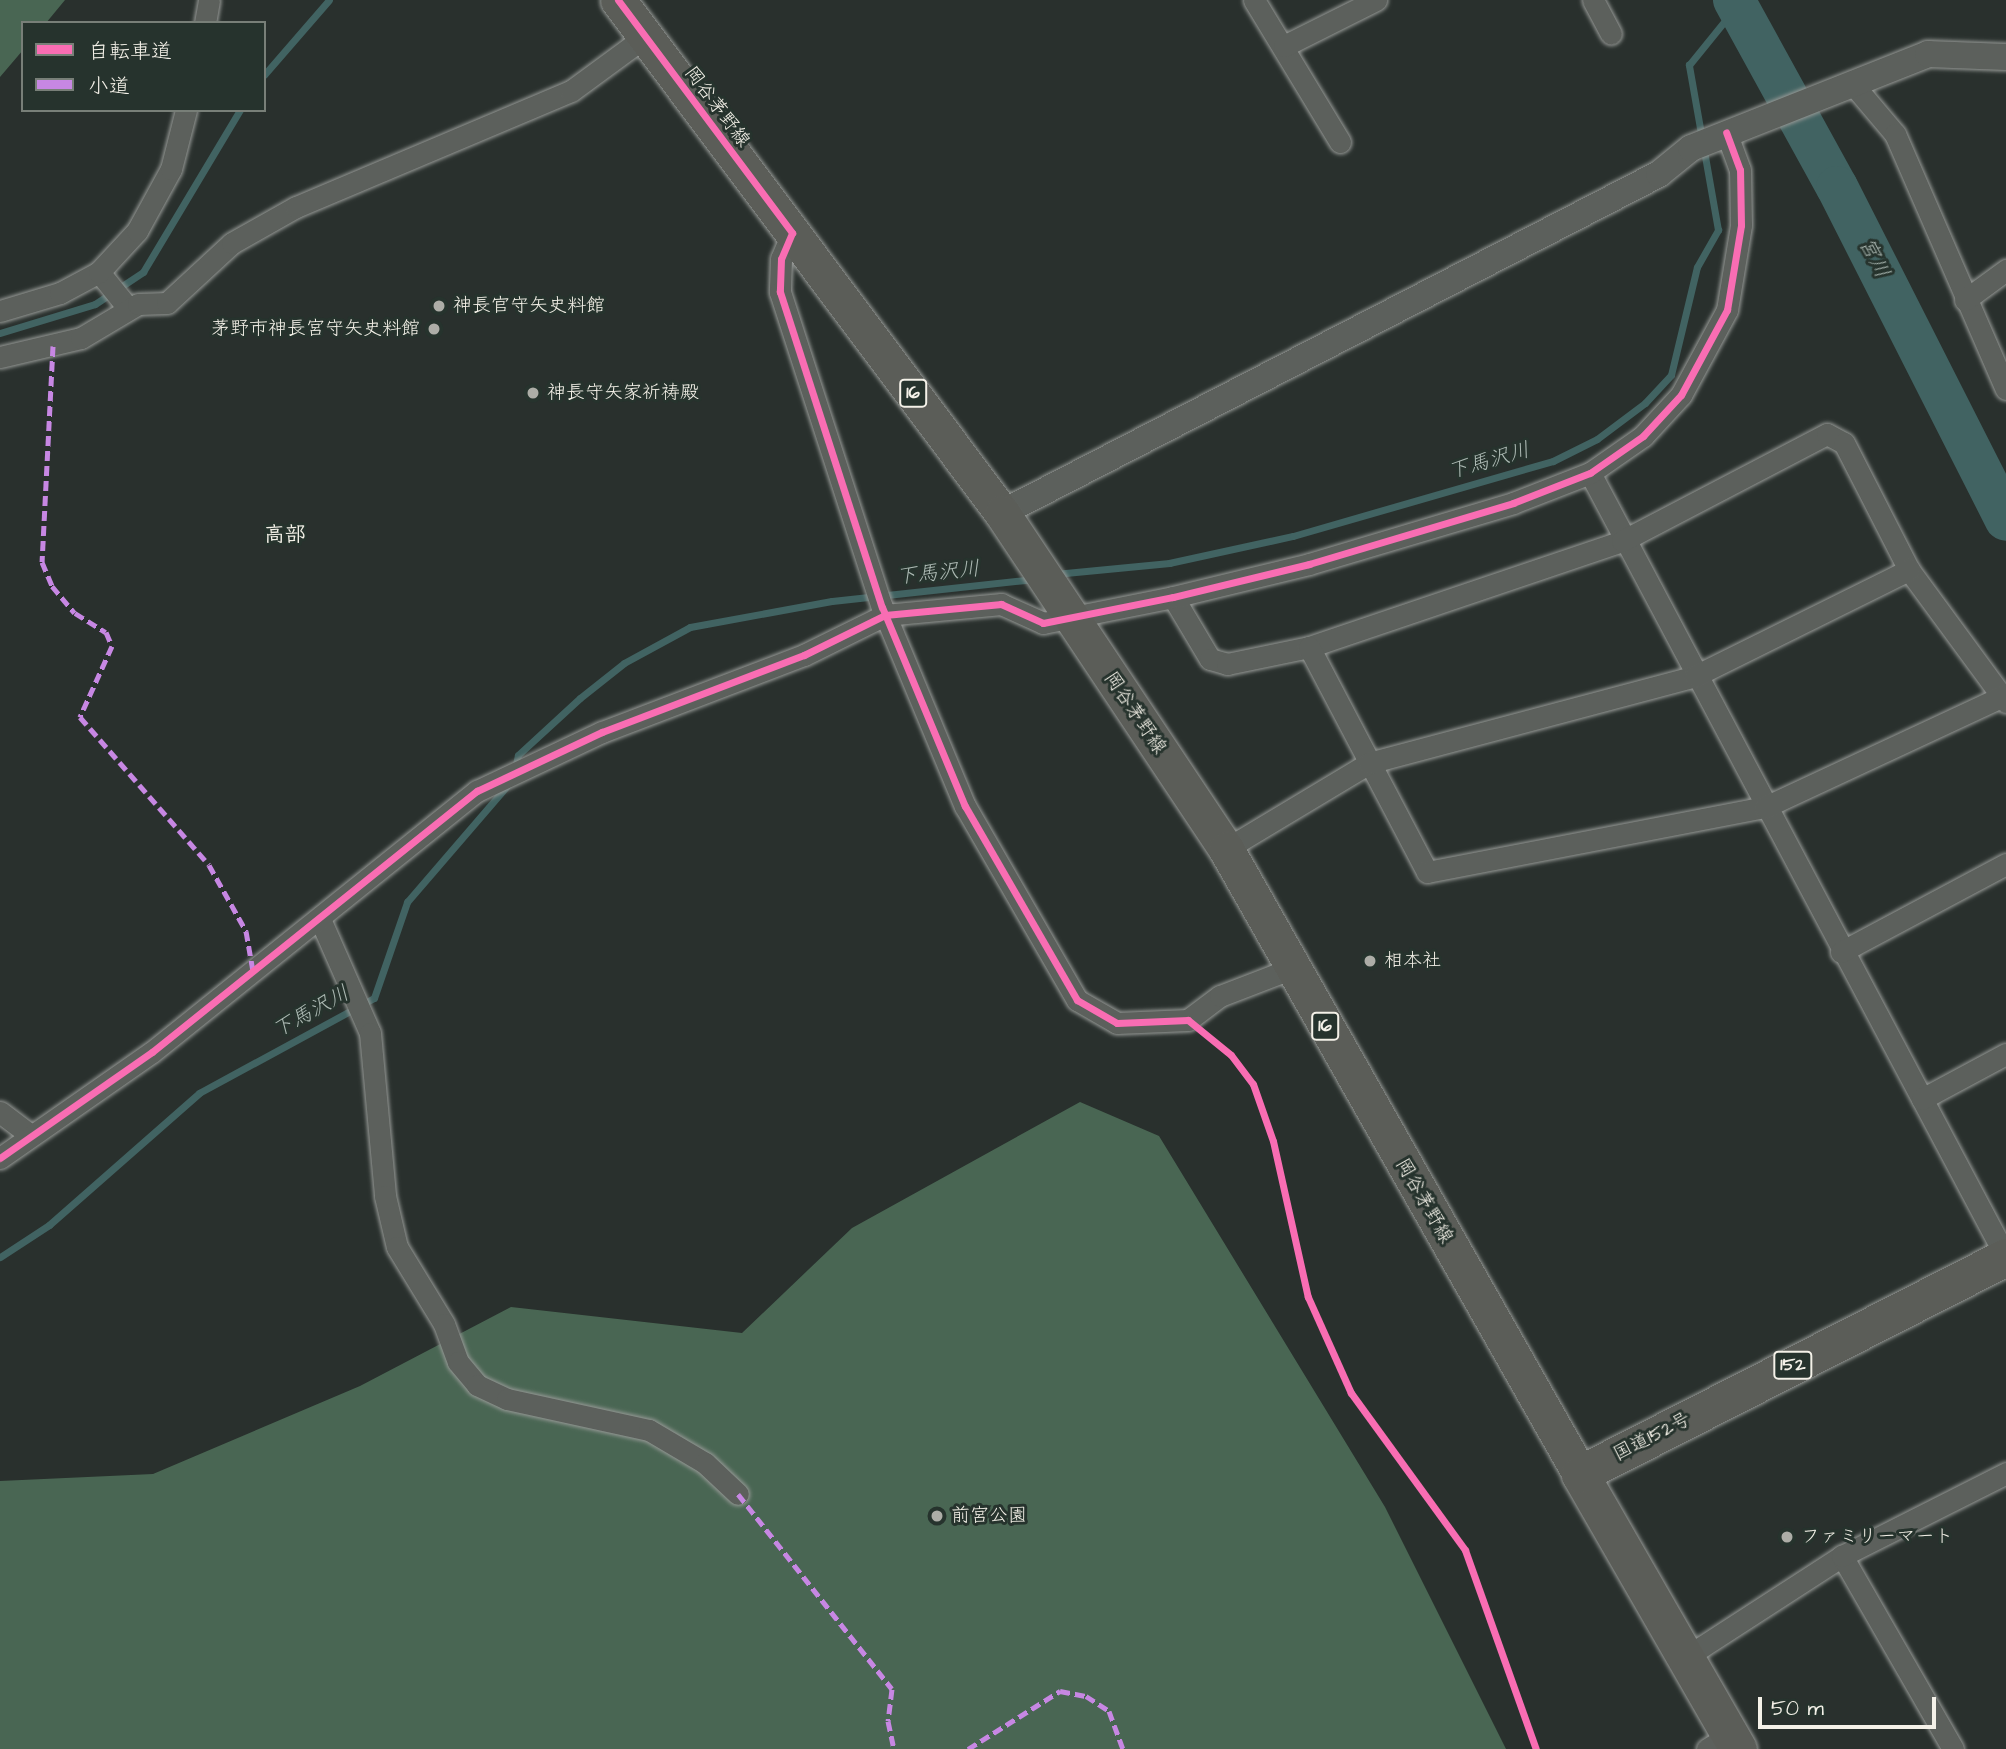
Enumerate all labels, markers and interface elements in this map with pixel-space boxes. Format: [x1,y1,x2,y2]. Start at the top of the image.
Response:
legend [21,21,266,112]
text: 自転車道 [88,37,172,66]
street label: 岡谷茅野線 [679,62,755,152]
text: 小道 [88,72,130,101]
water label: 宮川 [1853,234,1895,282]
place label: 神長官守矢史料館 [453,295,605,317]
marker: 神長官守矢史料館 [431,298,447,314]
place label: 茅野市神長宮守矢史料館 [211,318,420,340]
marker: 茅野市神長宮守矢史料館 [426,321,442,337]
road number: 16 [899,379,927,408]
place label: 神長守矢家祈祷殿 [547,382,699,404]
marker: 神長守矢家祈祷殿 [525,385,541,401]
water label: 下馬沢川 [1445,437,1533,485]
district label: 高部 [264,522,306,548]
water label: 下馬沢川 [895,556,981,590]
street label: 岡谷茅野線 [1099,667,1171,759]
place label: 相本社 [1384,950,1441,972]
marker: 相本社 [1362,953,1378,969]
water label: 下馬沢川 [268,981,354,1043]
road number: 16 [1311,1012,1339,1041]
street label: 岡谷茅野線 [1390,1154,1458,1248]
road number: 152 [1772,1350,1814,1380]
street label: 国道152号 [1610,1408,1694,1466]
place label: 前宮公園 [951,1505,1027,1527]
marker: 前宮公園 [929,1508,945,1524]
place label: ファミリーマート [1801,1526,1953,1548]
marker: ファミリーマート [1779,1529,1795,1545]
scale bar [1761,1682,1940,1726]
text: 50 m [1771,1694,1824,1723]

